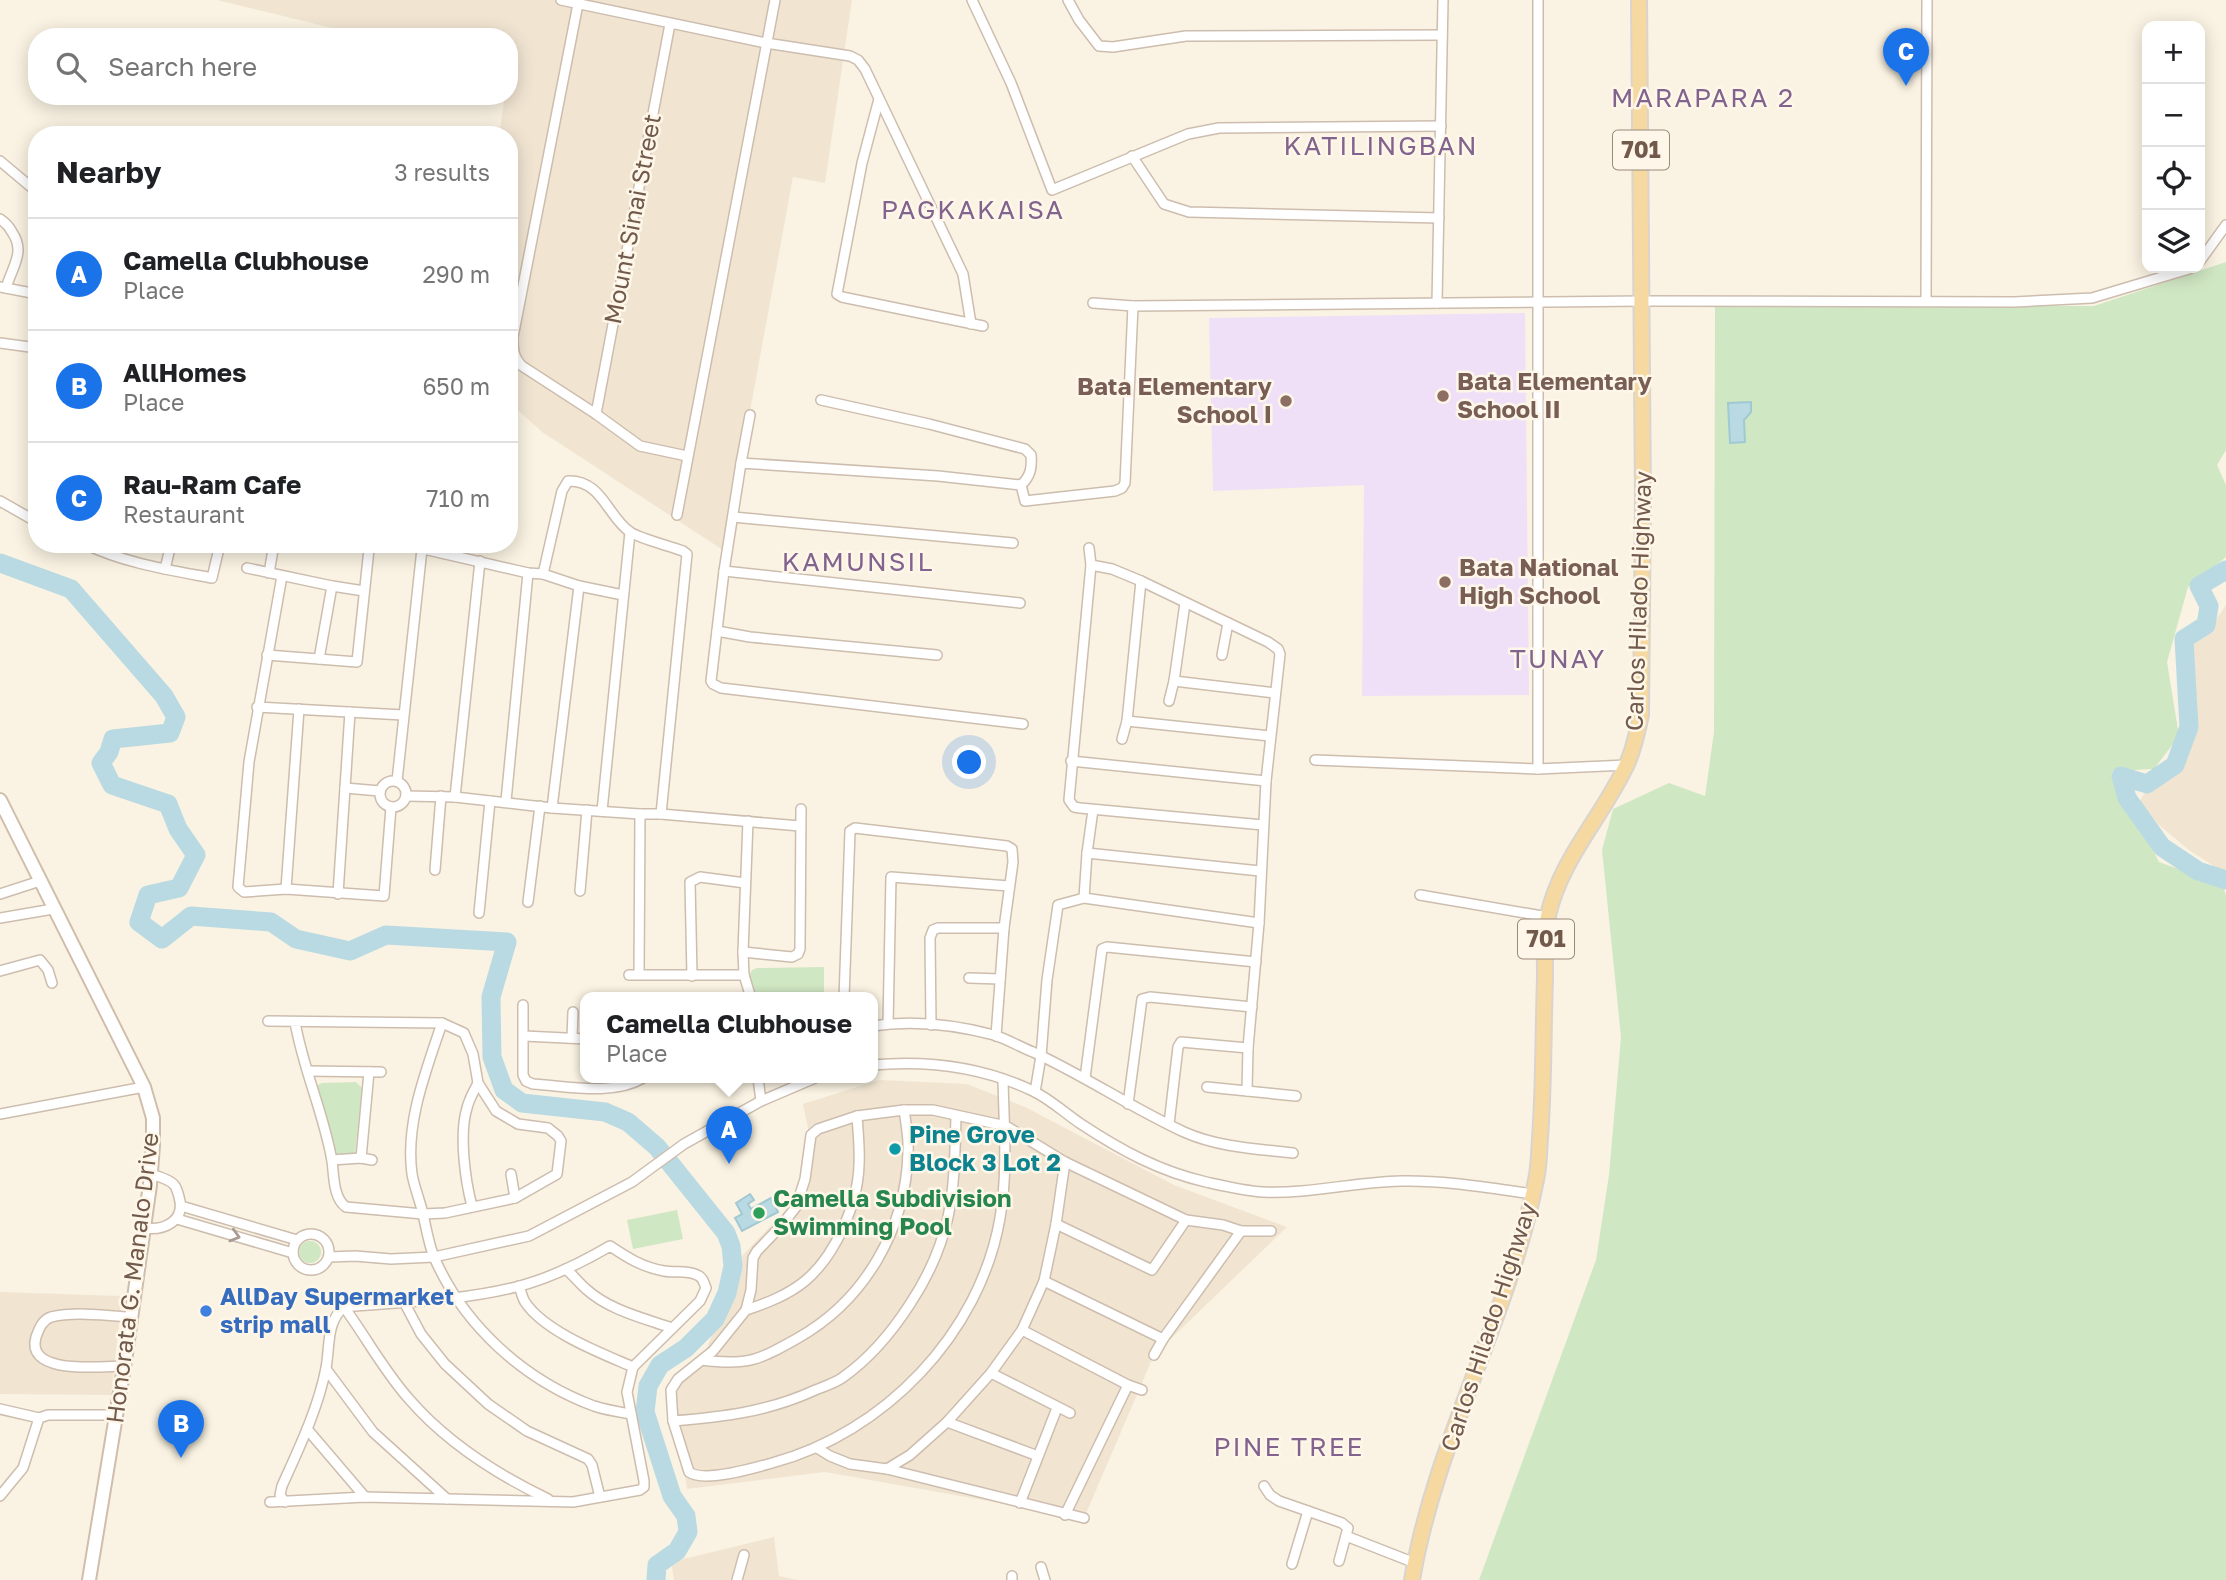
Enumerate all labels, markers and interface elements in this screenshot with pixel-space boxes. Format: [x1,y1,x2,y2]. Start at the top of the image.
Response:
map controls [2142,21,2205,273]
button: + [2142,21,2205,84]
search box [28,28,518,105]
pin: C [1883,28,1929,86]
icon: search [52,48,90,86]
text: Search here [108,51,257,82]
district label: MARAPARA 2 [1611,82,1795,113]
button: − [2142,84,2205,147]
street label: Mount Sinai Street [597,111,666,326]
district label: KATILINGBAN [1283,130,1479,161]
road number: 701 [1613,130,1669,169]
button: locate [2142,147,2205,210]
text: Nearby [56,154,161,190]
text: 3 results [394,158,490,186]
district label: PAGKAKAISA [881,194,1065,225]
button: layers [2142,210,2205,273]
text: Camella Clubhouse [123,245,369,276]
text: A [71,260,87,288]
text: 290 m [422,260,490,288]
text: Place [123,276,184,304]
text: AllHomes [123,357,247,388]
place label: Bata Elementary School II [1457,366,1653,423]
place label: Bata Elementary School I [1077,371,1273,428]
text: B [71,372,87,400]
text: 650 m [422,372,490,400]
text: Place [123,388,184,416]
marker: Bata Elementary School II [1435,388,1451,404]
marker: Bata Elementary School I [1278,393,1294,409]
text: Rau-Ram Cafe [123,469,301,500]
street label: Carlos Hilado Highway [1618,470,1657,732]
text: C [71,484,87,512]
text: 710 m [426,484,490,512]
text: Restaurant [123,500,245,528]
district label: KAMUNSIL [782,546,934,577]
place label: Bata National High School [1459,552,1619,609]
marker: Bata National High School [1437,574,1453,590]
district label: TUNAY [1510,643,1606,674]
your location [952,745,986,779]
road number: 701 [1518,920,1574,958]
popup [580,992,878,1083]
text: Camella Clubhouse [606,1008,852,1039]
text: Place [606,1039,667,1067]
pin: A [706,1106,752,1164]
place label: Pine Grove Block 3 Lot 2 [909,1119,1061,1176]
street label: Honorata G. Manalo Drive [99,1131,164,1425]
marker: Pine Grove Block 3 Lot 2 [887,1141,903,1157]
place label: Camella Subdivision Swimming Pool [773,1183,1012,1240]
street label: Carlos Hilado Highway [1434,1198,1542,1455]
marker: Camella Subdivision Swimming Pool [751,1205,767,1221]
one-way arrow [228,1228,240,1243]
place label: AllDay Supermarket strip mall [220,1281,454,1338]
marker: AllDay Supermarket strip mall [198,1303,214,1319]
pin: B [158,1400,204,1458]
district label: PINE TREE [1214,1431,1364,1462]

